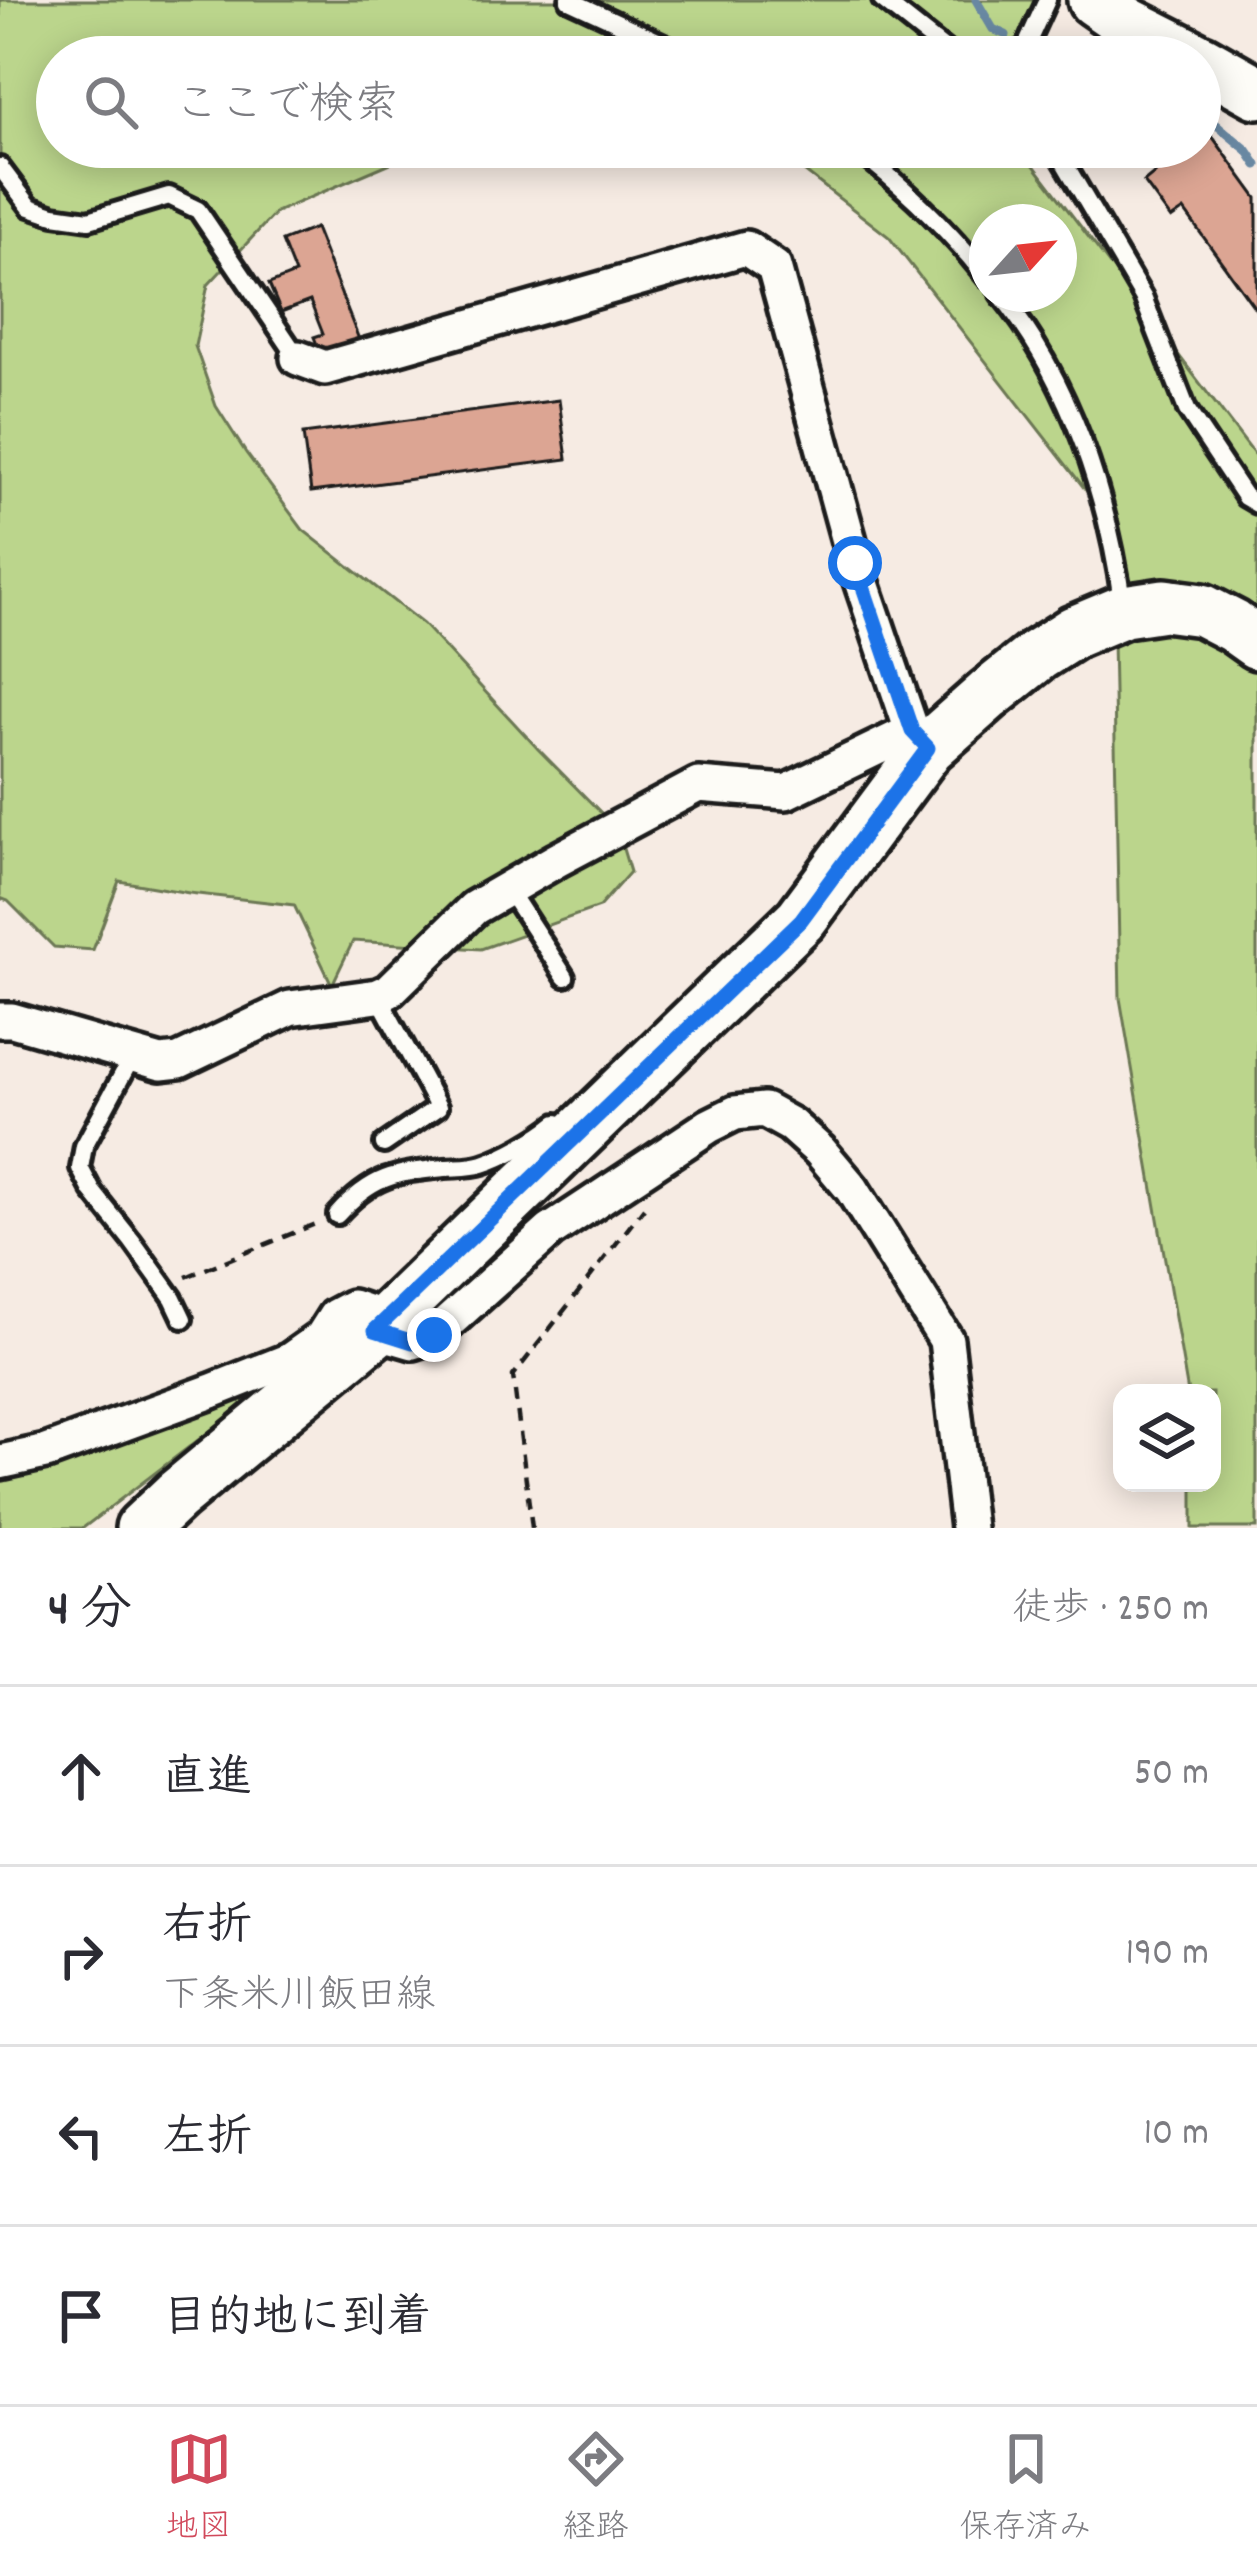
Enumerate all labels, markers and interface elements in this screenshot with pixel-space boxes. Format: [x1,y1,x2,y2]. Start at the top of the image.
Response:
search box [36,36,1221,168]
icon: search [78,69,144,135]
text: ここで検索 [174,76,399,140]
north arrow [969,204,1077,312]
route start [828,536,882,590]
route end [407,1308,461,1362]
map controls [1113,1384,1221,1492]
button: layers [1113,1384,1221,1492]
text: 4 分 [48,1577,132,1649]
text: 徒歩 · 250 m [1012,1584,1209,1639]
icon: ahead [48,1743,114,1809]
text: 50 m [1134,1748,1209,1803]
text: 直進 [162,1749,252,1813]
text: 右折 [162,1897,252,1961]
icon: right [48,1923,114,1989]
text: 190 m [1126,1928,1209,1983]
text: 下条米川飯田線 [162,1971,435,2026]
icon: left [48,2103,114,2169]
text: 10 m [1143,2108,1209,2163]
text: 左折 [162,2109,252,2173]
icon: arrive [48,2283,114,2349]
text: 目的地に到着 [162,2289,432,2353]
tab: 地図 [166,2426,232,2553]
tab: 経路 [563,2426,629,2553]
tab: 保存済み [960,2426,1092,2553]

